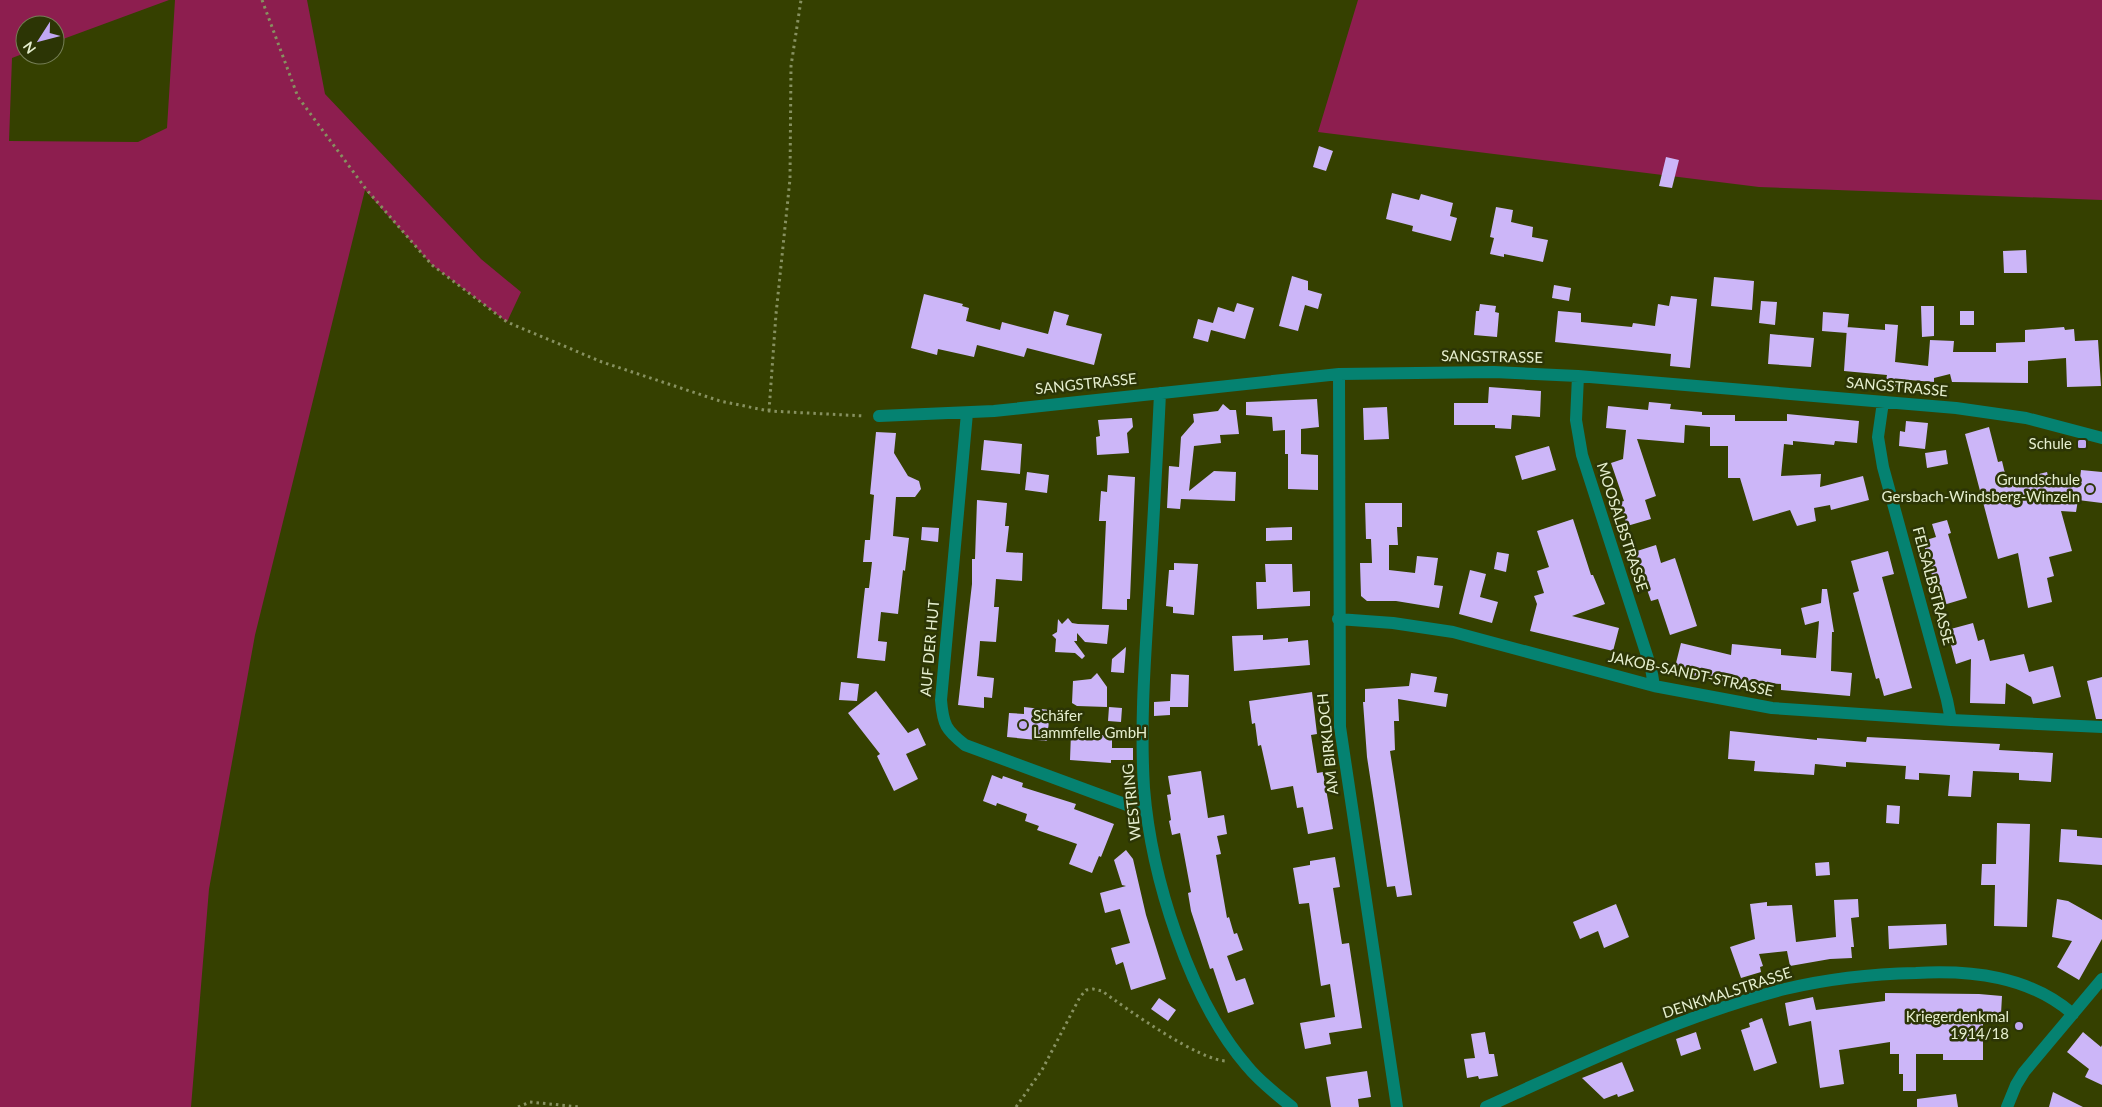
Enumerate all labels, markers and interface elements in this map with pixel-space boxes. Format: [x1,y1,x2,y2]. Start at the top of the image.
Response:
north arrow [15,15,65,65]
text: N [19,39,39,57]
street label: SANGSTRASSE [1441,346,1543,366]
street label: SANGSTRASSE [1034,369,1138,397]
street label: SANGSTRASSE [1845,373,1949,399]
place label: Schule [2029,434,2072,452]
marker: Schule [2076,438,2088,450]
street label: MOOSALBSTRASSE [1594,460,1652,594]
place label: Grundschule Gersbach-Windsberg-Winzeln [1882,470,2080,505]
marker: Grundschule Gersbach-Windsberg-Winzeln [2084,483,2096,495]
street label: FELSALBSTRASSE [1910,525,1958,647]
street label: AUF DER HUT [916,598,942,697]
street label: JAKOB-SANDT-STRASSE [1607,647,1775,699]
street label: AM BIRKLOCH [1313,693,1341,796]
place label: Schäfer Lammfelle GmbH [1033,706,1147,741]
marker: Schäfer Lammfelle GmbH [1017,719,1029,731]
street label: WESTRING [1118,763,1144,841]
street label: DENKMALSTRASSE [1660,963,1794,1021]
place label: Kriegerdenkmal 1914/18 [1906,1007,2009,1042]
marker: Kriegerdenkmal 1914/18 [2013,1020,2025,1032]

